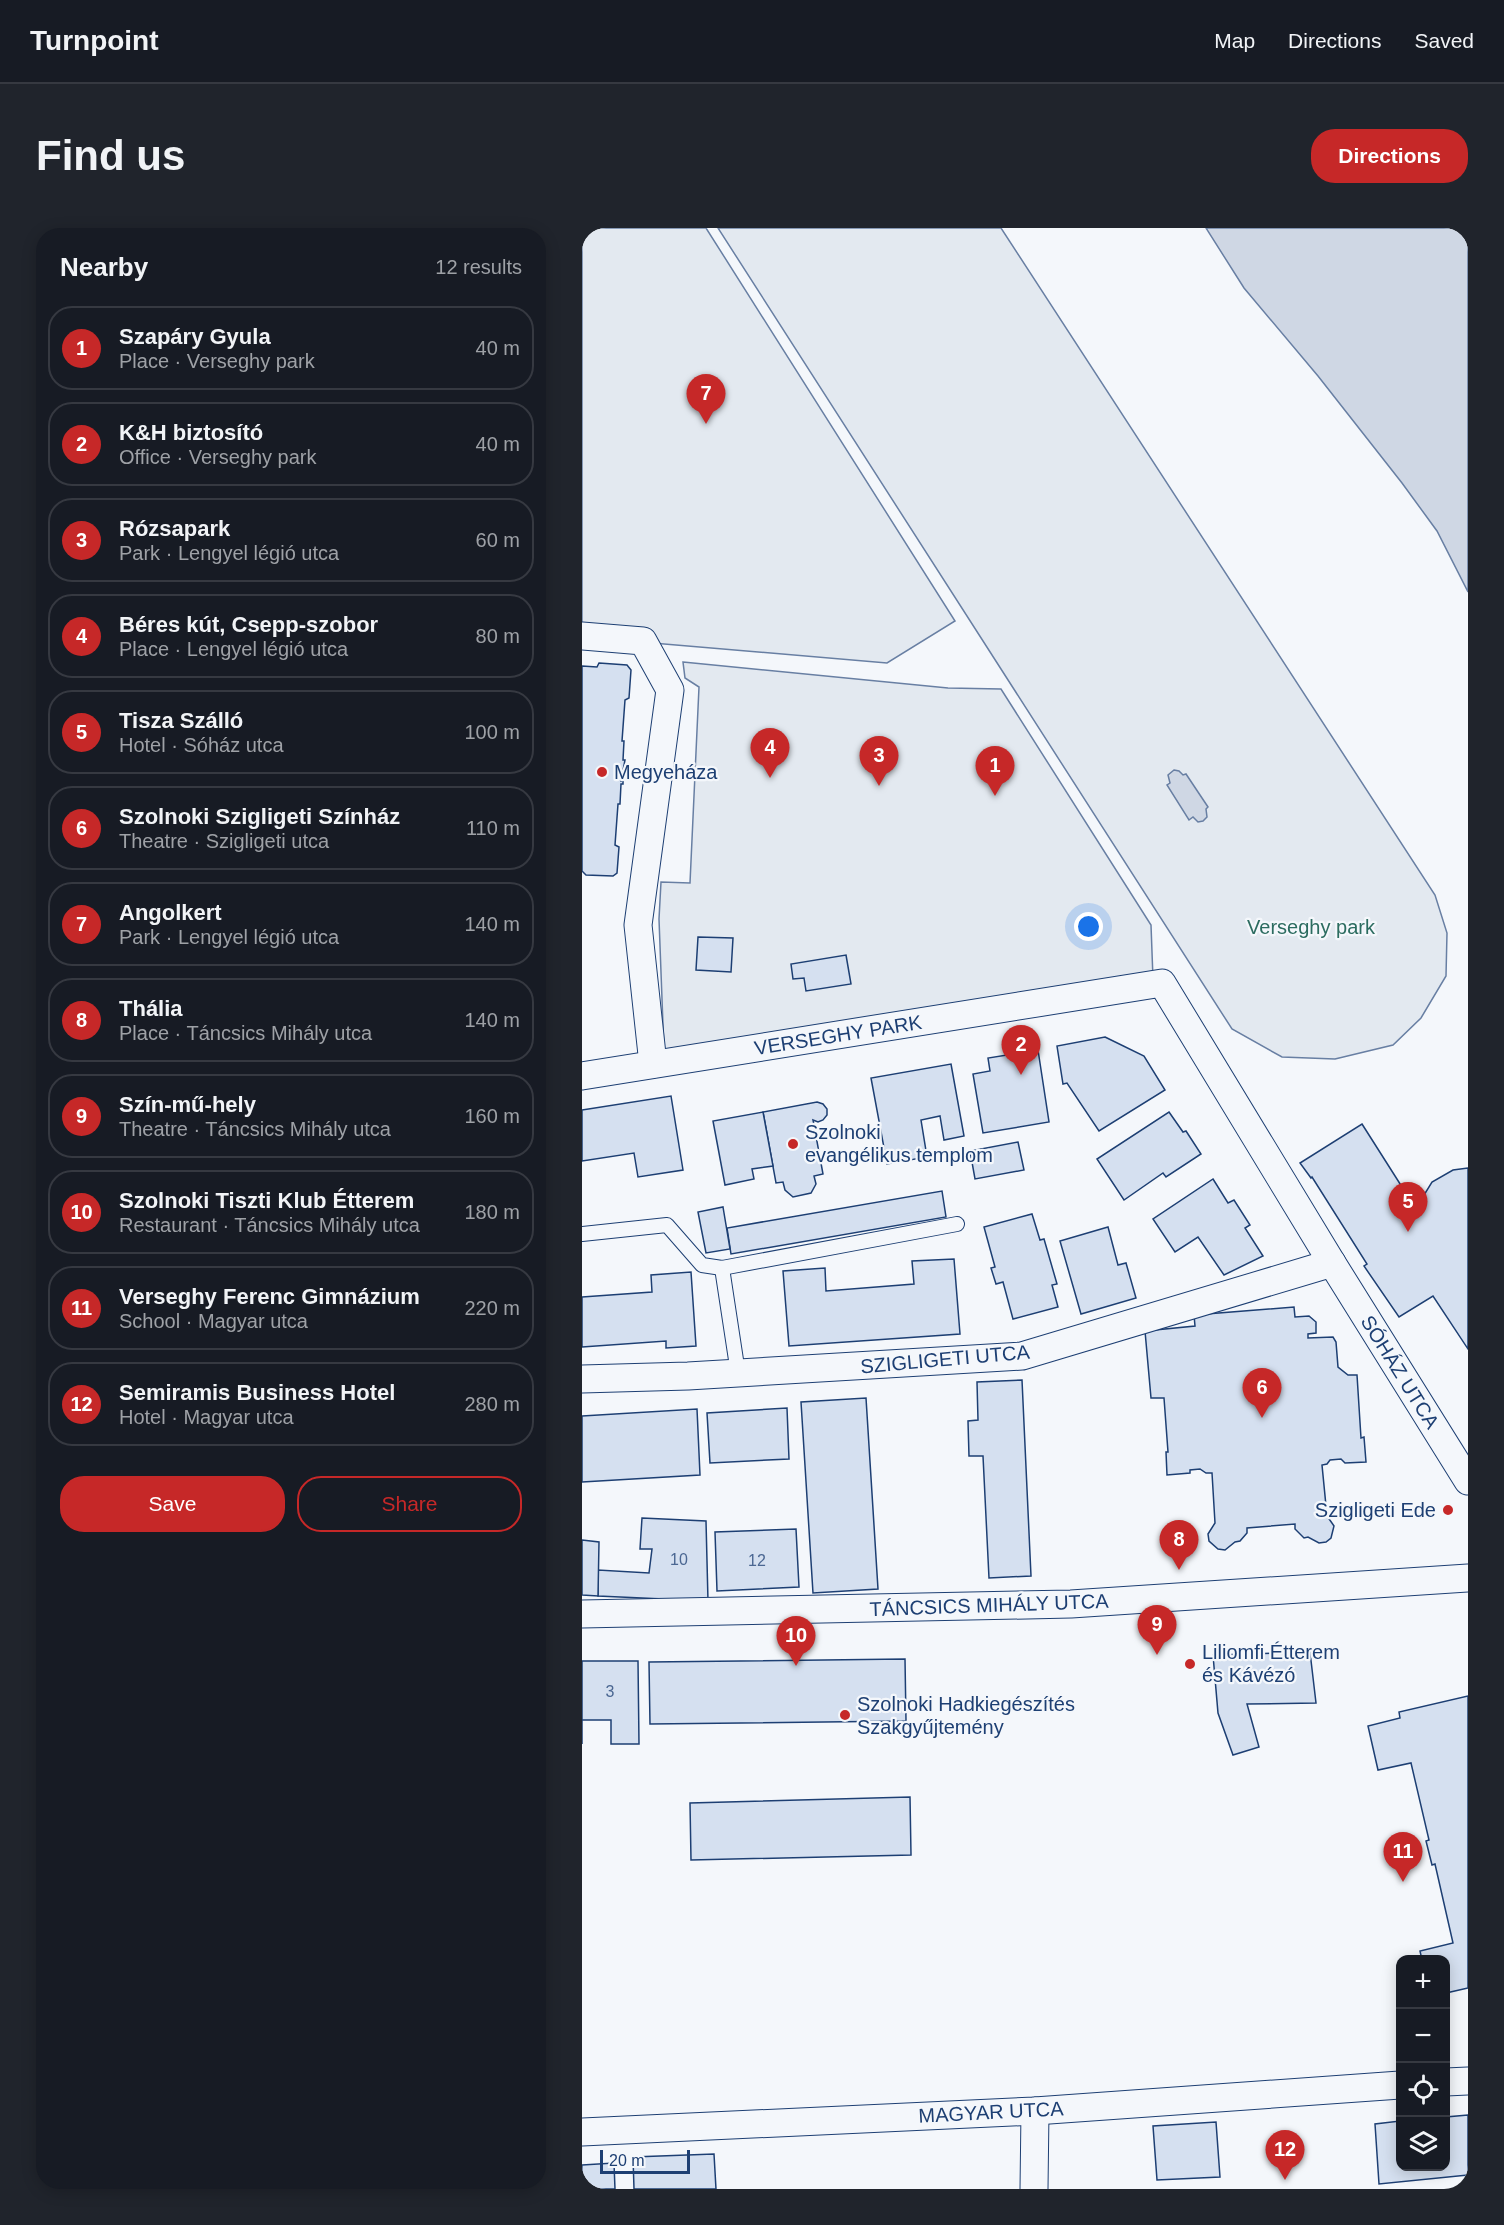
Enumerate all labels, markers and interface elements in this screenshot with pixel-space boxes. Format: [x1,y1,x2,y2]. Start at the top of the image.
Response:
text: Turnpoint [30,25,159,56]
text: Map [1214,29,1255,52]
text: Directions [1288,29,1381,52]
text: Saved [1414,29,1474,52]
button: Directions [1311,129,1468,183]
text: Find us [36,132,185,179]
text: Nearby [60,252,148,282]
text: 12 results [435,256,522,278]
text: Szapáry Gyula [119,324,271,349]
text: 1 [76,337,87,359]
text: 40 m [476,337,520,359]
text: Place · Verseghy park [119,350,315,372]
pin: 7 [686,374,726,424]
text: K&H biztosító [119,420,263,445]
text: 2 [76,433,87,455]
text: 40 m [476,433,520,455]
text: Office · Verseghy park [119,446,317,468]
text: Rózsapark [119,516,230,541]
text: 3 [76,529,87,551]
text: 60 m [476,529,520,551]
text: Park · Lengyel légió utca [119,542,339,564]
text: Béres kút, Csepp-szobor [119,612,378,637]
text: 4 [76,625,87,647]
text: 80 m [476,625,520,647]
text: Place · Lengyel légió utca [119,638,348,660]
text: Tisza Szálló [119,708,243,733]
text: 5 [76,721,87,743]
text: 100 m [464,721,520,743]
pin: 4 [750,728,789,778]
text: Hotel · Sóház utca [119,734,284,756]
pin: 3 [860,736,898,786]
pin: 1 [976,746,1014,796]
place label: Megyeháza [614,761,718,783]
marker: Megyeháza [595,765,609,779]
text: Szolnoki Szigligeti Színház [119,804,400,829]
text: 6 [76,817,87,839]
text: 110 m [466,817,520,839]
text: Theatre · Szigligeti utca [119,830,329,852]
text: Angolkert [119,900,222,925]
your location [1074,912,1103,941]
text: 7 [76,913,87,935]
text: 140 m [464,913,520,935]
park label: Verseghy park [1247,916,1376,938]
text: Park · Lengyel légió utca [119,926,339,948]
text: Thália [119,996,183,1021]
text: 8 [76,1009,87,1031]
text: 140 m [464,1009,520,1031]
street label: VERSEGHY PARK [753,1011,924,1059]
text: Place · Táncsics Mihály utca [119,1022,372,1044]
pin: 2 [1002,1026,1040,1075]
text: Szín-mű-hely [119,1092,256,1117]
text: 9 [76,1105,87,1127]
text: 160 m [464,1105,520,1127]
text: Theatre · Táncsics Mihály utca [119,1118,391,1140]
place label: Szolnoki evangélikus templom [805,1121,993,1166]
marker: Szolnoki evangélikus templom [786,1137,800,1151]
pin: 5 [1388,1182,1428,1232]
text: Szolnoki Tiszti Klub Étterem [119,1188,414,1213]
text: 10 [70,1201,93,1223]
text: 180 m [464,1201,520,1223]
text: Restaurant · Táncsics Mihály utca [119,1214,420,1236]
text: Verseghy Ferenc Gimnázium [119,1284,420,1309]
text: 11 [71,1297,92,1319]
text: 220 m [464,1297,520,1319]
text: School · Magyar utca [119,1310,308,1332]
street label: SÓHÁZ UTCA [1357,1312,1444,1433]
street label: SZIGLIGETI UTCA [859,1341,1031,1377]
pin: 6 [1242,1368,1282,1418]
text: Semiramis Business Hotel [119,1380,395,1405]
text: 12 [70,1393,93,1415]
text: 280 m [464,1393,520,1415]
text: Hotel · Magyar utca [119,1406,294,1428]
button: Save [60,1476,285,1532]
button: Share [297,1476,522,1532]
place label: Szigligeti Ede [1315,1499,1436,1521]
marker: Szigligeti Ede [1441,1503,1455,1517]
pin: 8 [1160,1520,1198,1570]
house number: 10 [670,1551,688,1568]
house number: 12 [748,1552,766,1569]
street label: TÁNCSICS MIHÁLY UTCA [869,1590,1110,1620]
pin: 9 [1138,1606,1176,1655]
pin: 10 [776,1616,816,1666]
place label: Liliomfi Étterem és Kávézó [1202,1641,1340,1686]
marker: Liliomfi Étterem és Kávézó [1183,1657,1197,1671]
house number: 3 [606,1683,615,1700]
place label: Szolnoki Hadkiegészítés Szakgyűjtemény [857,1693,1075,1738]
marker: Szolnoki Hadkiegészítés Szakgyűjtemény [838,1708,852,1722]
pin: 11 [1384,1832,1422,1882]
map controls [1396,1955,1450,2171]
button: + [1396,1955,1450,2009]
button: − [1396,2009,1450,2063]
button: locate [1396,2063,1450,2117]
street label: MAGYAR UTCA [918,2097,1065,2127]
button: layers [1396,2117,1450,2171]
pin: 12 [1266,2130,1304,2180]
scale bar [600,2147,690,2174]
text: 20 m [609,2152,645,2169]

